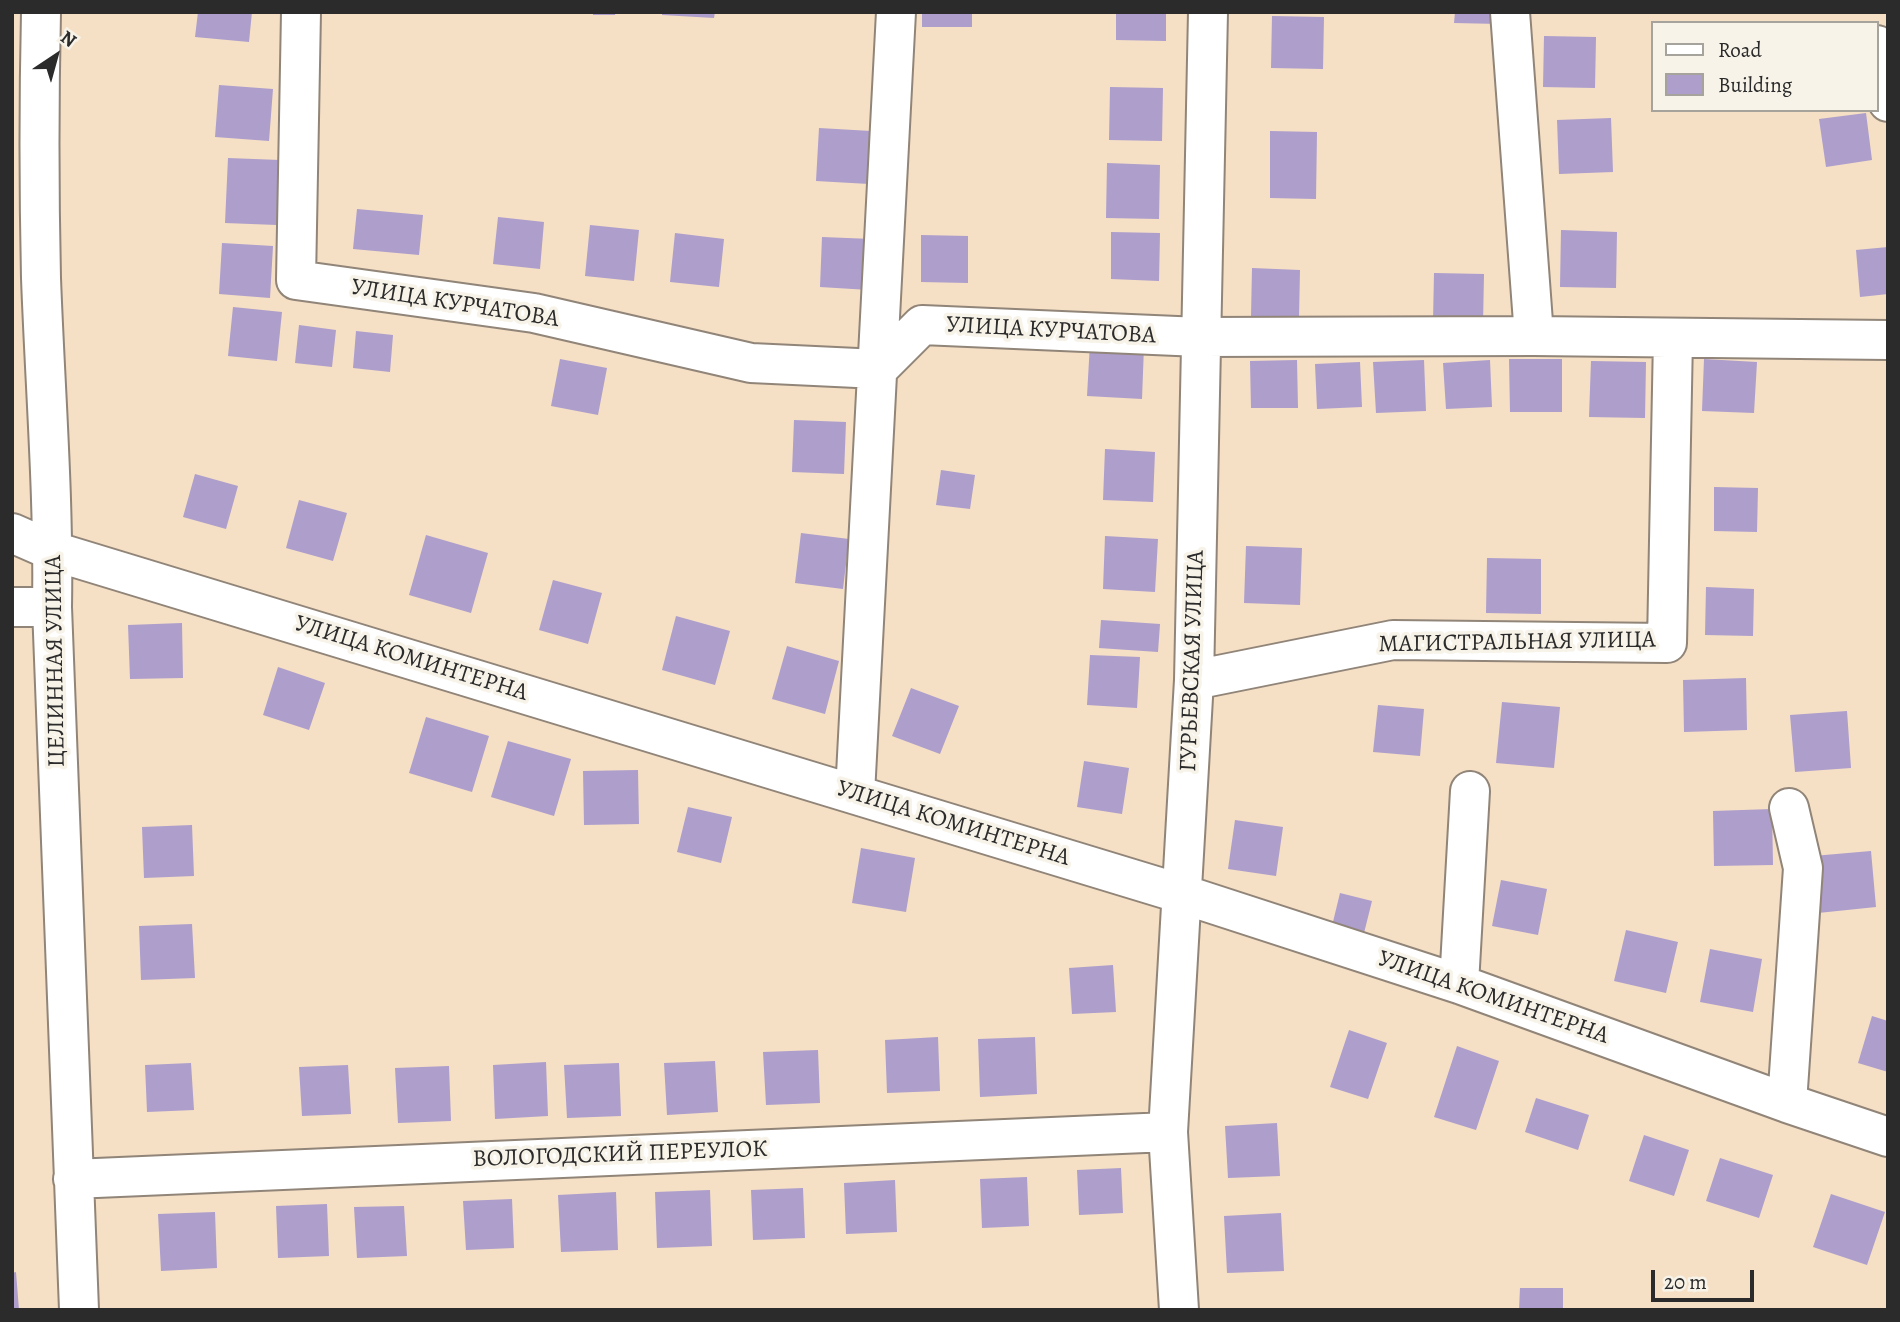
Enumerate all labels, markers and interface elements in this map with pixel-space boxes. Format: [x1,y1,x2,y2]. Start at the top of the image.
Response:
north arrow [21,21,91,91]
legend [1652,21,1879,112]
text: N [55,24,82,54]
text: Road [1718,36,1762,64]
text: Building [1718,71,1792,99]
street label: УЛИЦА КУРЧАТОВА [349,273,561,335]
street label: УЛИЦА КУРЧАТОВА [945,311,1157,351]
street label: ГУРЬЕВСКАЯ УЛИЦА [1175,550,1211,772]
street label: ЦЕЛИННАЯ УЛИЦА [40,555,72,767]
street label: УЛИЦА КОМИНТЕРНА [291,610,531,708]
street label: МАГИСТРАЛЬНАЯ УЛИЦА [1378,626,1656,660]
street label: УЛИЦА КОМИНТЕРНА [833,775,1073,873]
street label: УЛИЦА КОМИНТЕРНА [1374,945,1612,1051]
street label: ВОЛОГОДСКИЙ ПЕРЕУЛОК [472,1135,768,1175]
scale bar [1655,1256,1758,1300]
text: 20 m [1664,1268,1707,1296]

